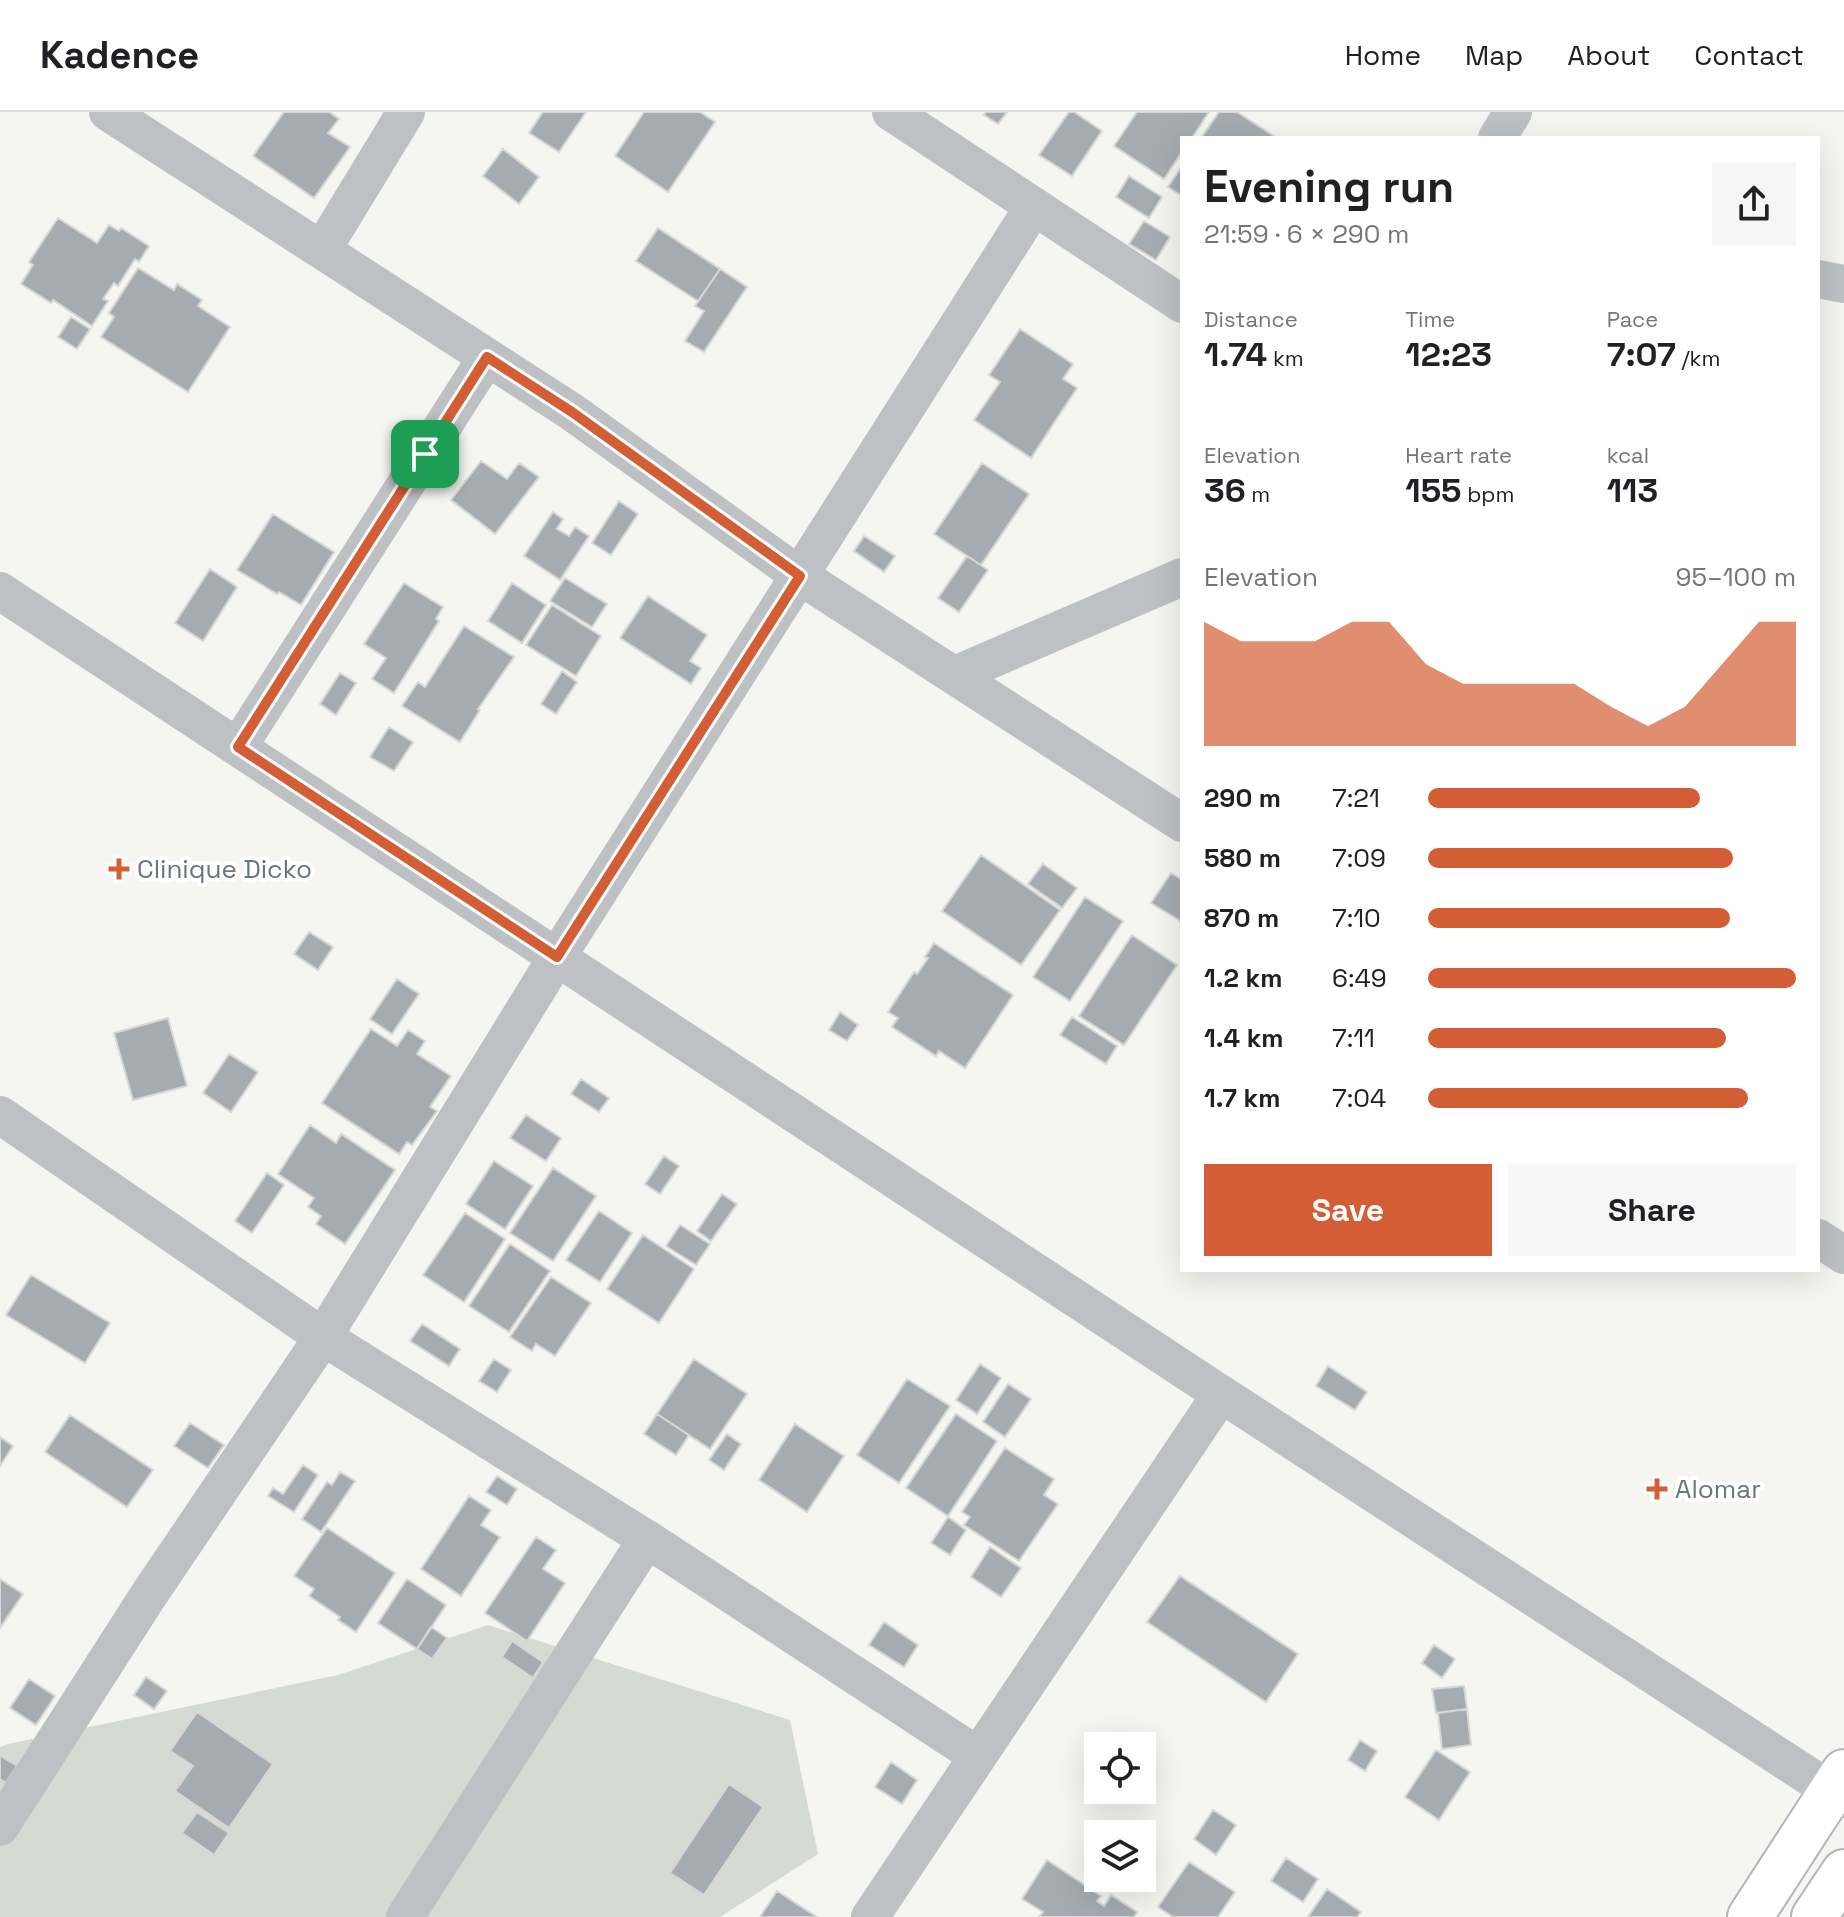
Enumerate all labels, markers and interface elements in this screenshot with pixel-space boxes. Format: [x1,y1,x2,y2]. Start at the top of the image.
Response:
text: Kadence [40,31,199,79]
text: Home [1345,37,1421,73]
text: Map [1465,37,1523,73]
text: About [1567,37,1650,73]
text: Contact [1694,37,1804,73]
text: Evening run [1204,159,1454,215]
button: share [1712,162,1796,246]
text: 21:59 · 6 × 290 m [1204,217,1409,251]
text: Distance [1204,305,1298,333]
text: Time [1405,305,1455,333]
text: Pace [1607,305,1658,333]
text: 1.74 [1204,333,1267,376]
text: 12:23 [1405,333,1492,376]
text: 7:07 [1607,333,1676,376]
text: km [1267,344,1304,372]
text: /km [1676,344,1720,372]
pin [391,420,459,488]
icon: arrive [403,432,447,476]
text: Elevation [1204,441,1300,469]
text: Heart rate [1405,441,1512,469]
text: kcal [1607,441,1649,469]
text: 36 [1204,469,1246,512]
text: 155 [1405,469,1462,512]
text: 113 [1607,469,1658,512]
text: m [1246,480,1270,508]
text: bpm [1462,480,1514,508]
text: Elevation [1204,560,1318,594]
text: 95–100 m [1675,560,1796,594]
text: 290 m [1204,781,1281,815]
text: 7:21 [1332,781,1380,815]
text: 580 m [1204,841,1281,875]
text: 7:09 [1332,841,1386,875]
place label: Clinique Dicko [137,852,312,886]
marker: Clinique Dicko [108,858,130,880]
text: 870 m [1204,901,1279,935]
text: 7:10 [1332,901,1381,935]
text: 1.2 km [1204,961,1282,995]
text: 6:49 [1332,961,1387,995]
text: 1.4 km [1204,1021,1284,1055]
text: 7:11 [1332,1021,1375,1055]
text: 1.7 km [1204,1081,1281,1115]
text: 7:04 [1332,1081,1386,1115]
button: Save [1204,1164,1492,1256]
button: Share [1508,1164,1796,1256]
place label: Alomar [1675,1472,1761,1506]
marker: Alomar [1646,1478,1668,1500]
map controls [1084,1732,1156,1892]
button: locate [1084,1732,1156,1804]
button: layers [1084,1820,1156,1892]

